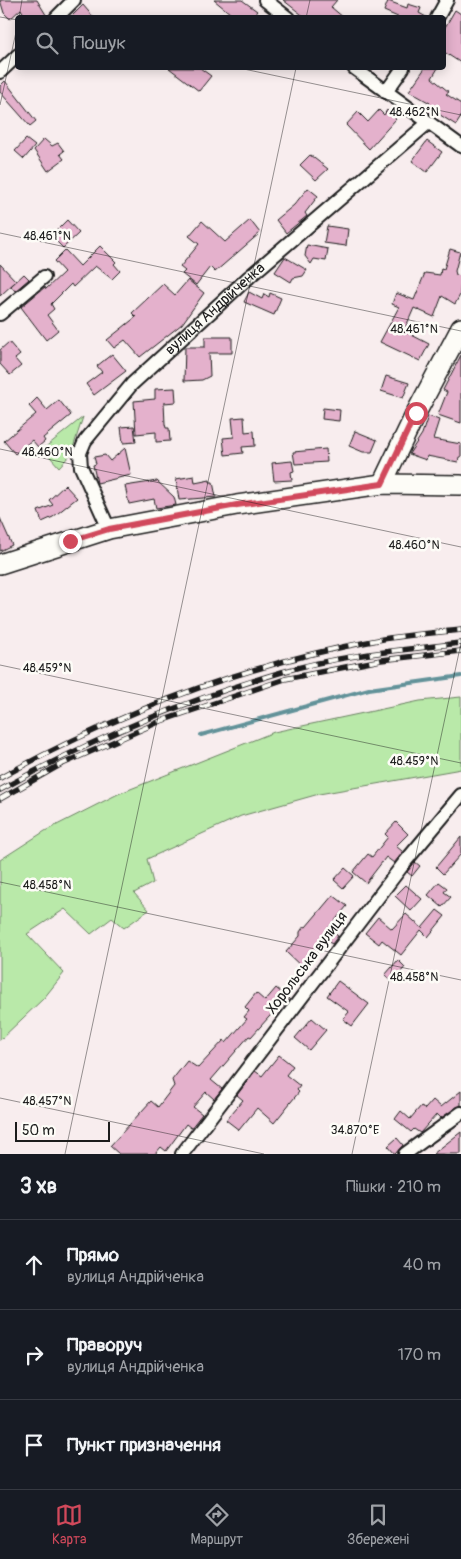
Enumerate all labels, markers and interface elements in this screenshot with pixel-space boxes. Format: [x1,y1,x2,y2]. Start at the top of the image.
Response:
search box [15,15,446,70]
icon: search [33,29,61,57]
text: Пошук [73,31,126,55]
text: 48.462°N [389,105,439,120]
text: 48.461°N [23,229,71,244]
street label: вулиця Андрійченка [161,258,269,359]
text: 48.461°N [390,322,438,337]
route start [405,402,428,425]
text: 48.460°N [21,445,73,460]
route end [59,530,82,553]
text: 48.460°N [388,538,440,553]
text: 48.459°N [23,661,71,676]
text: 48.459°N [390,754,438,769]
text: 48.458°N [23,878,71,893]
street label: Хорольська вулиця [262,908,352,1018]
text: 48.458°N [390,970,438,985]
text: 48.457°N [23,1094,71,1109]
scale bar [15,1119,110,1142]
text: 50 m [22,1122,55,1139]
text: 34.870°E [331,1123,379,1138]
text: 3 хв [20,1173,57,1200]
text: Пішки · 210 m [346,1177,441,1197]
text: Прямо [67,1243,119,1267]
icon: ahead [20,1251,48,1279]
text: 40 m [403,1255,441,1275]
text: вулиця Андрійченка [67,1267,204,1287]
text: Праворуч [67,1333,142,1357]
icon: right [20,1341,48,1369]
text: 170 m [398,1345,441,1365]
text: вулиця Андрійченка [67,1357,204,1377]
icon: arrive [20,1431,48,1459]
text: Пункт призначення [67,1433,221,1457]
tab: Карта [52,1501,87,1548]
tab: Маршрут [190,1501,243,1548]
tab: Збережені [347,1501,409,1548]

